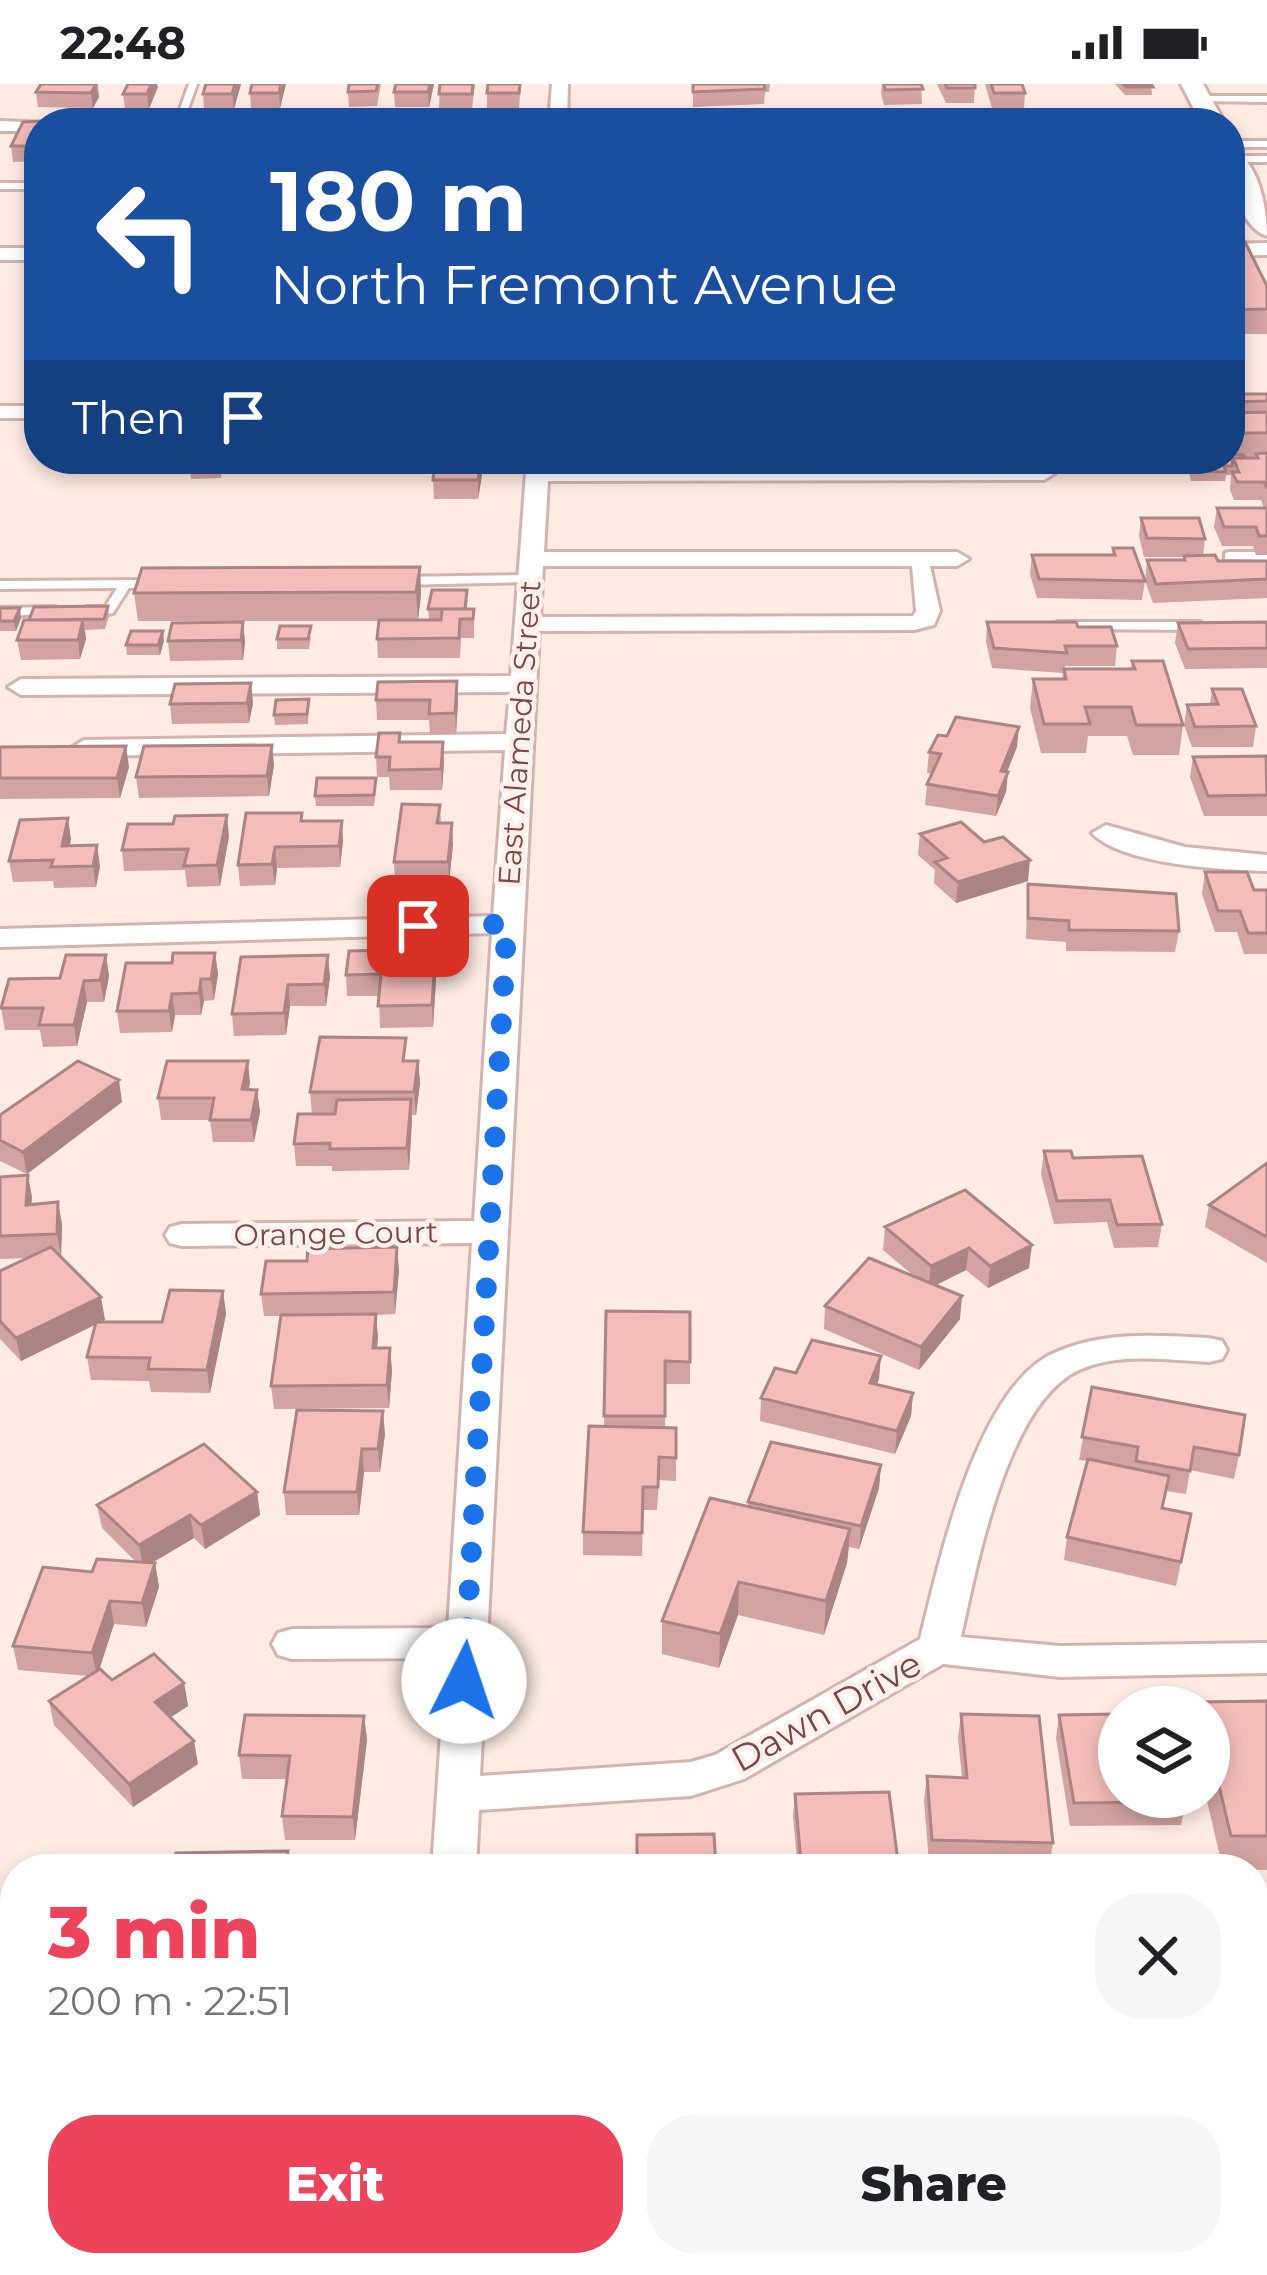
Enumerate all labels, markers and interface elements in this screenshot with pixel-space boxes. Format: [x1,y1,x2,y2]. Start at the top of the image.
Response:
text: 22:48 [60,15,186,70]
text: 180 m [270,150,527,252]
icon: left [72,156,228,312]
text: North Fremont Avenue [270,252,898,318]
icon: arrive [210,384,276,450]
text: Then [72,390,186,445]
street label: East Alameda Street [490,579,549,887]
pin [367,875,469,977]
icon: arrive [385,893,451,959]
street label: Orange Court [233,1213,439,1254]
position arrow [401,1618,527,1744]
street label: Dawn Drive [723,1641,929,1781]
map controls [1098,1686,1230,1818]
button: layers [1098,1686,1230,1818]
text: 3 min [48,1888,260,1976]
button: close [1095,1893,1221,2019]
text: 200 m · 22:51 [48,1977,292,2025]
button: Exit [48,2115,623,2253]
button: Share [647,2115,1221,2253]

